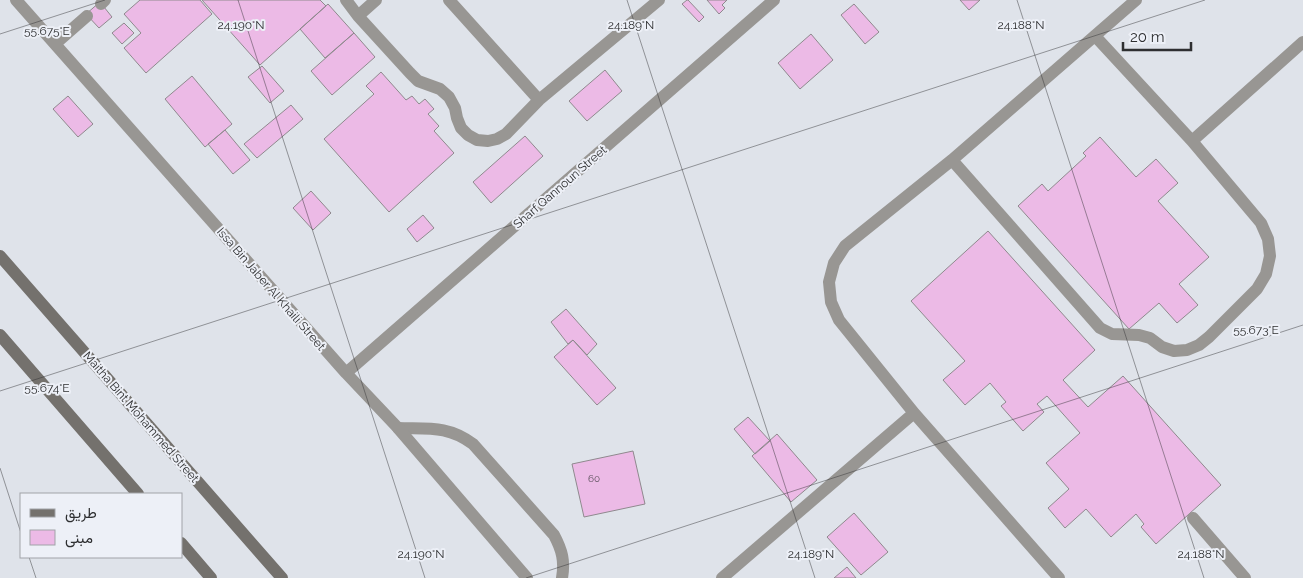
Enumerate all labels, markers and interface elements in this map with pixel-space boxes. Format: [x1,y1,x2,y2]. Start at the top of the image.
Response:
text: 24.190°N [218,18,264,32]
text: 24.189°N [608,18,654,32]
text: 24.188°N [998,18,1044,32]
scale bar [1123,20,1190,52]
text: 55.675°E [24,24,70,38]
text: 20 m [1130,28,1165,46]
street label: Sharf Qannoun Street [511,143,609,231]
street label: Issa Bin Jaber Al Khaili Street [214,225,328,353]
text: 55.673°E [1233,323,1279,337]
street label: Maitha Bint Mohammed Street [80,349,202,485]
text: 55.674°E [24,381,70,395]
house number: 60 [588,473,600,484]
legend [20,493,182,558]
text: طريق [65,504,97,523]
text: مبنى [65,529,93,548]
text: 24.190°N [398,547,444,561]
text: 24.189°N [788,547,834,561]
text: 24.188°N [1178,547,1224,561]

